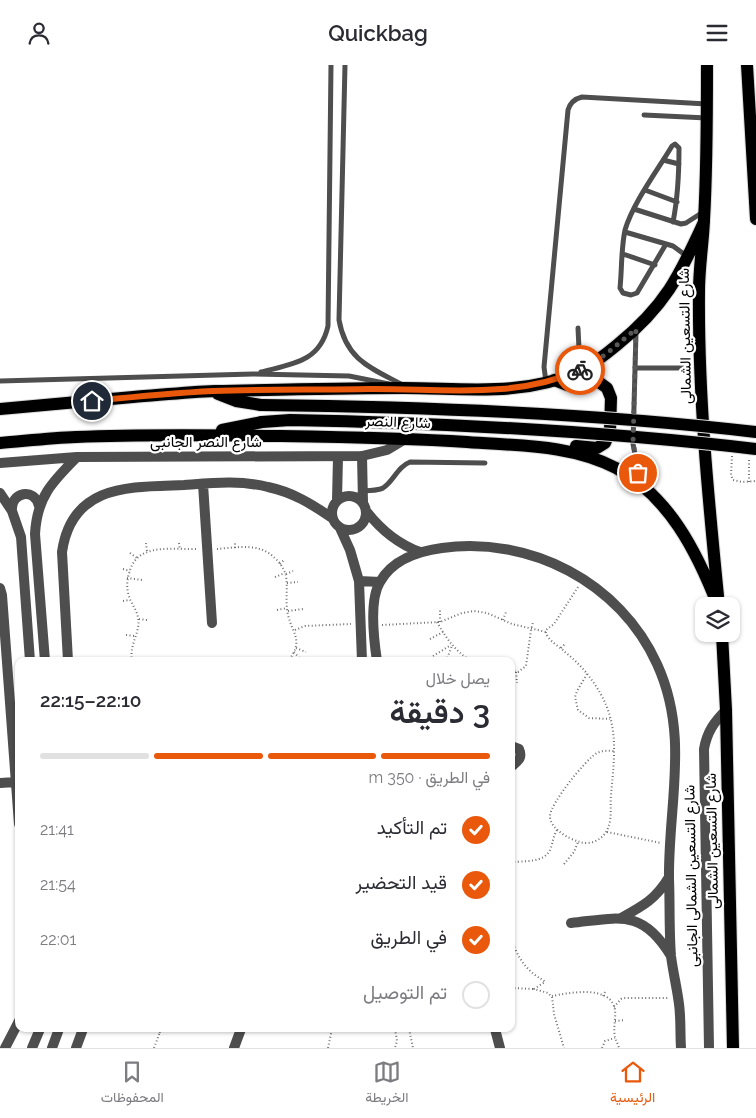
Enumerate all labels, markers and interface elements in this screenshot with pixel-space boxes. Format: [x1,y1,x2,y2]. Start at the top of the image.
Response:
icon: person [25,19,53,47]
icon: menu [703,19,731,47]
text: Quickbag [328,20,428,46]
street label: شارع التسعين الشمالى [675,268,697,404]
courier [555,345,605,395]
icon: bike [566,356,594,384]
pin [71,380,113,422]
icon: home [78,387,106,415]
street label: شارع النصر [364,412,431,434]
street label: شارع النصر الجانبى [150,433,262,453]
pin [617,452,659,494]
icon: bag [624,459,652,487]
map controls [695,597,740,642]
button: layers [695,597,740,642]
text: يصل خلال [426,669,490,688]
text: 22:10–22:15 [40,689,142,711]
text: 3 دقيقة [389,693,490,730]
text: في الطريق · 350 m [369,768,490,787]
street label: شارع التسعين الشمالى [702,773,724,909]
street label: شارع التسعين الشمالى الجانبى [680,784,704,967]
text: تم التأكيد [377,816,447,838]
icon: check [462,816,490,844]
text: 21:41 [40,820,74,839]
text: قيد التحضير [356,871,447,893]
icon: check [462,871,490,899]
text: 21:54 [40,875,76,894]
text: في الطريق [371,926,447,948]
icon: check [462,926,490,954]
text: 22:01 [40,930,76,949]
text: تم التوصيل [363,981,447,1003]
tab: المحفوظات [101,1058,164,1110]
tab: الخريطة [365,1058,409,1110]
tab: الرئيسية [610,1058,655,1110]

